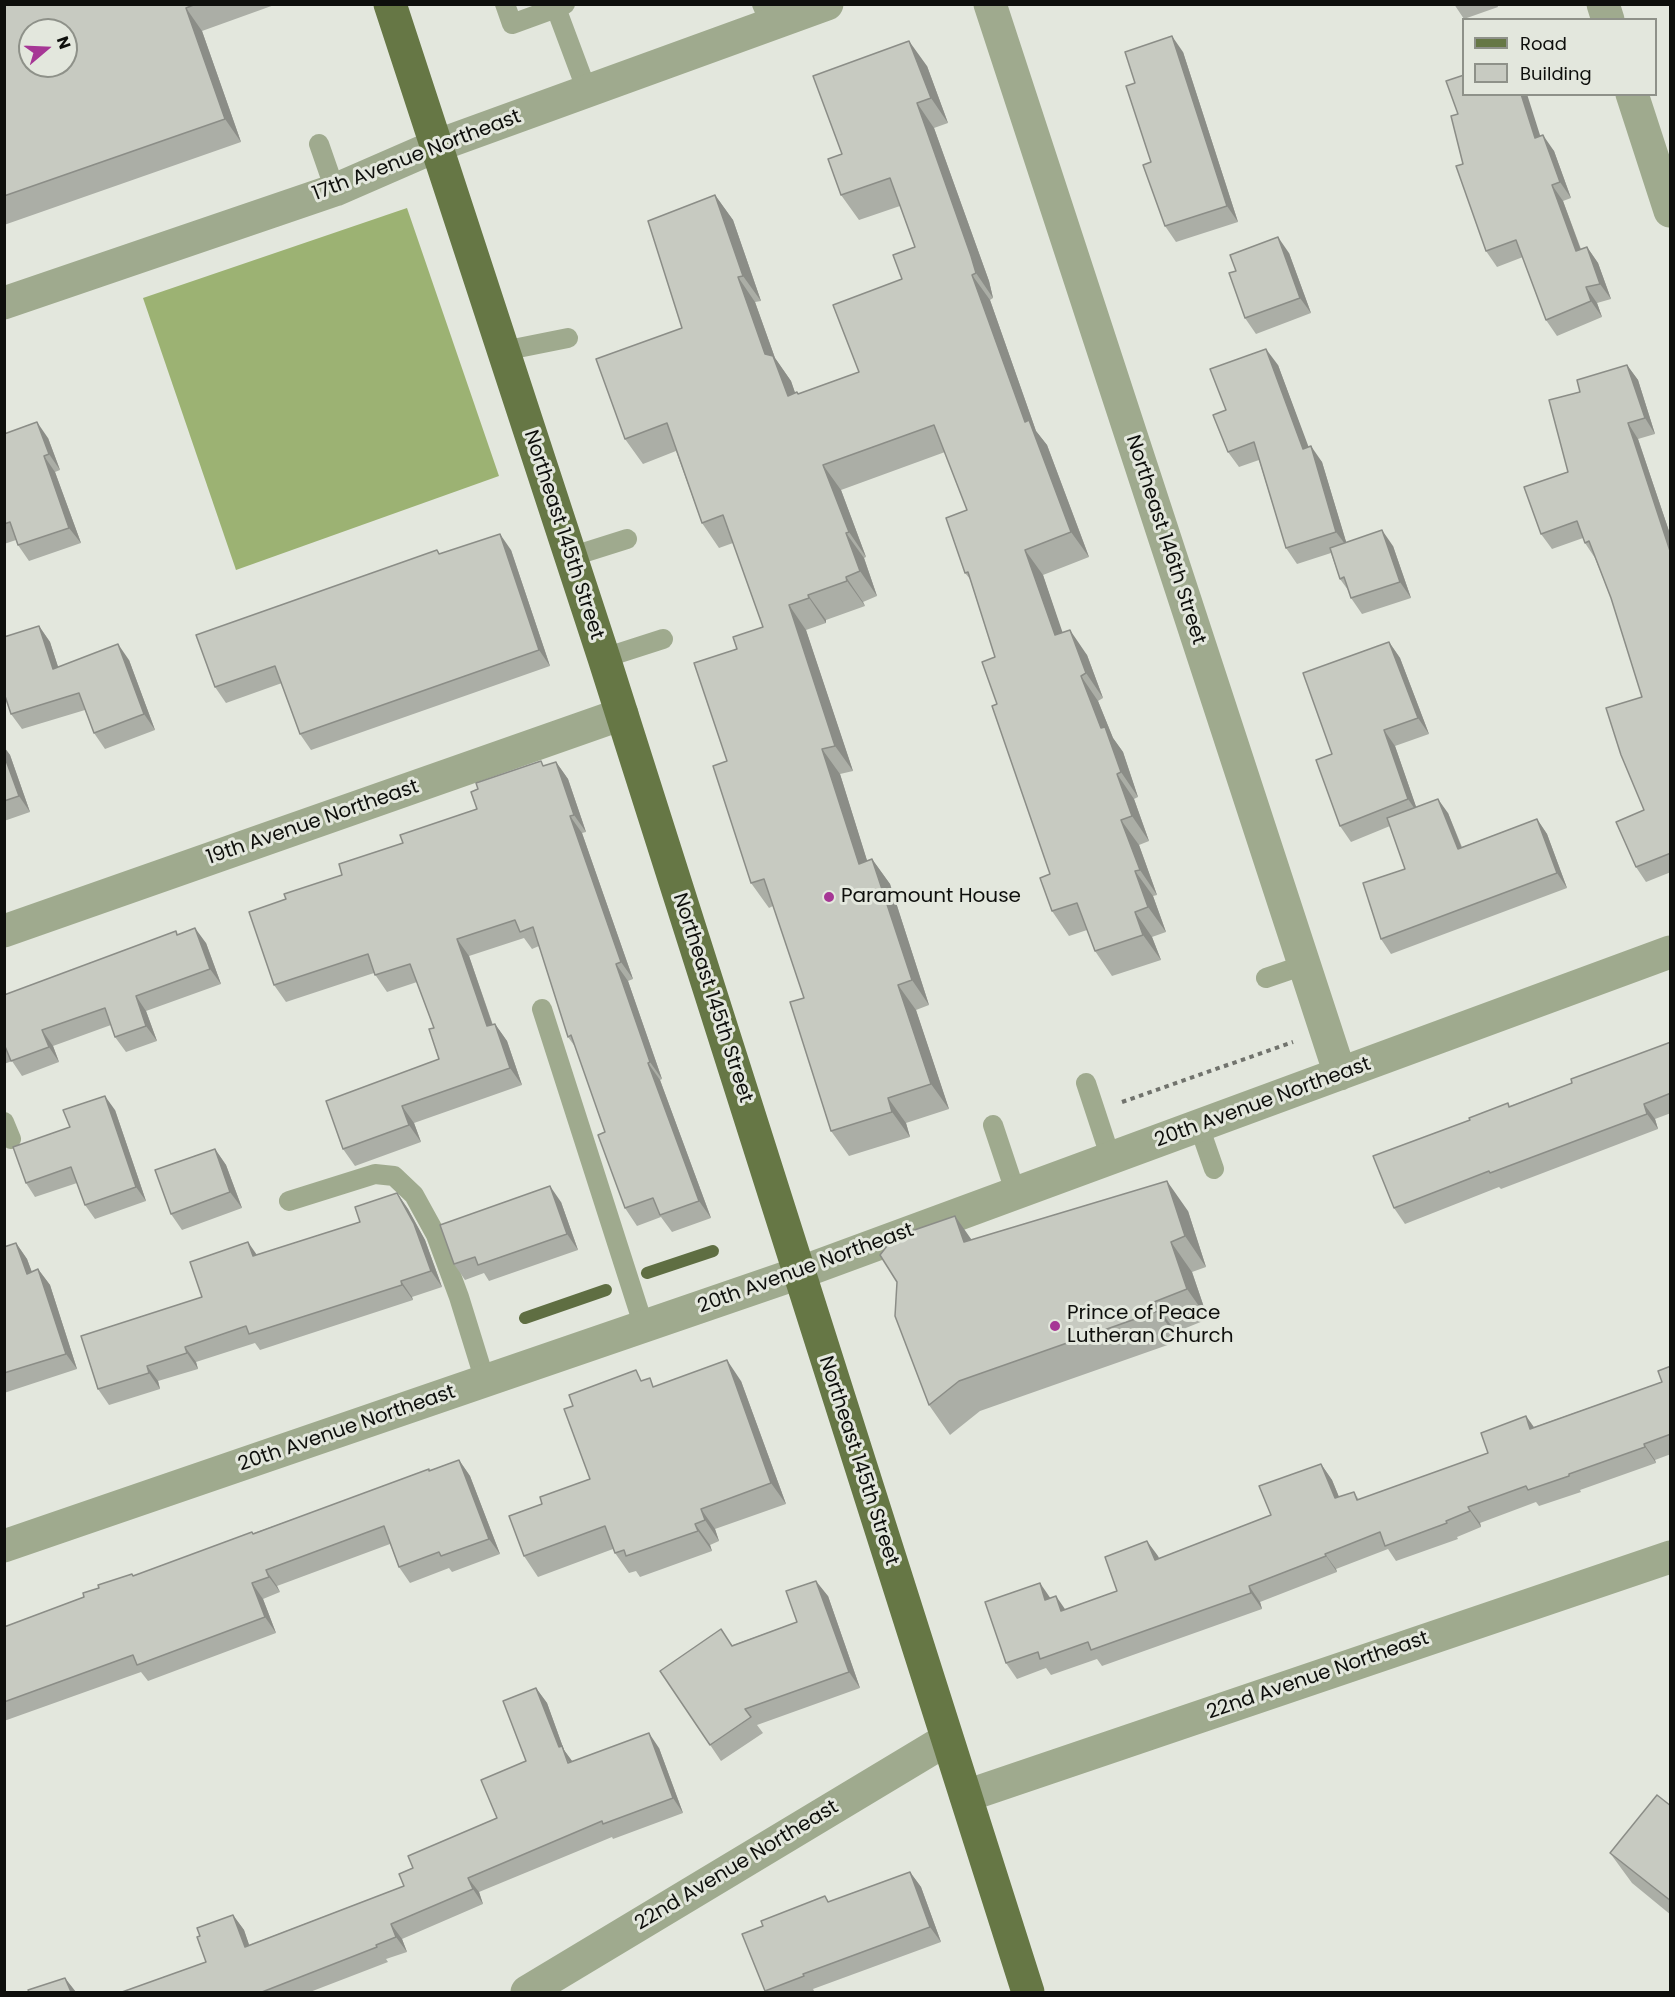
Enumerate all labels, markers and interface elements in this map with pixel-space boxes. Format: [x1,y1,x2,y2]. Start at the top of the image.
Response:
north arrow [18,18,78,78]
legend [1462,18,1657,96]
text: Road [1520,31,1567,56]
text: N [51,33,76,52]
text: Building [1520,61,1592,86]
street label: 17th Avenue Northeast [309,105,525,207]
street label: Northeast 145th Street [518,427,608,643]
street label: Northeast 146th Street [1120,432,1210,648]
street label: 19th Avenue Northeast [204,775,422,871]
place label: Paramount House [841,885,1021,909]
street label: Northeast 145th Street [667,890,757,1106]
marker: Paramount House [822,890,836,904]
street label: 20th Avenue Northeast [1152,1053,1374,1153]
street label: 20th Avenue Northeast [695,1219,917,1319]
place label: Prince of Peace Lutheran Church [1067,1302,1233,1349]
marker: Prince of Peace Lutheran Church [1048,1319,1062,1333]
street label: Northeast 145th Street [813,1353,903,1569]
street label: 20th Avenue Northeast [235,1381,459,1477]
street label: 22nd Avenue Northeast [1204,1627,1432,1725]
street label: 22nd Avenue Northeast [631,1796,843,1936]

